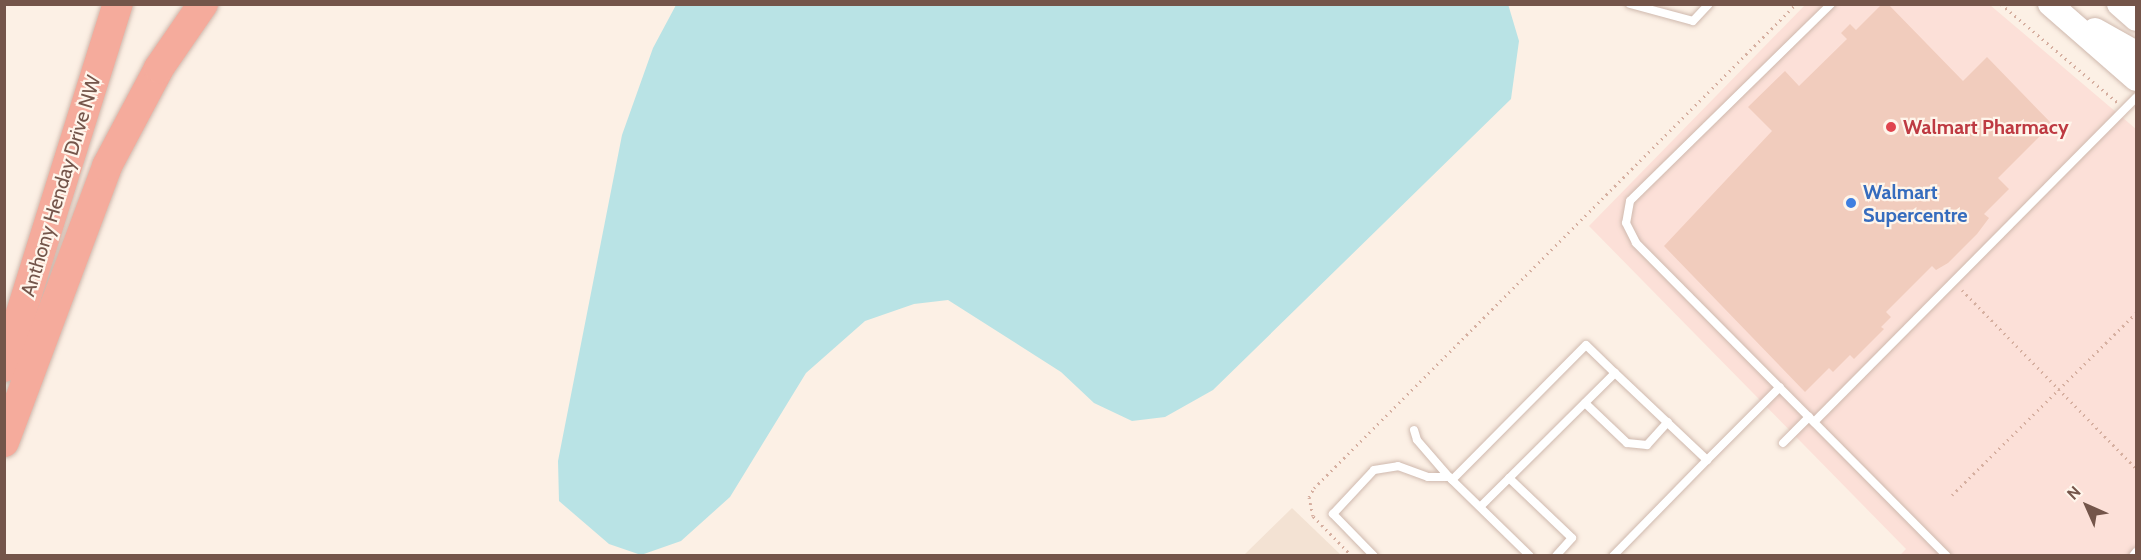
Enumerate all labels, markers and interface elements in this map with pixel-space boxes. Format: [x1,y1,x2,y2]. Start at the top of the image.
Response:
street label: Anthony Henday Drive NW [16,73,106,299]
place label: Walmart Pharmacy [1903,115,2069,139]
marker: Walmart Pharmacy [1884,120,1898,134]
place label: Walmart Supercentre [1863,180,1968,227]
marker: Walmart Supercentre [1844,196,1858,210]
north arrow [2057,476,2117,536]
text: N [2063,482,2085,504]

